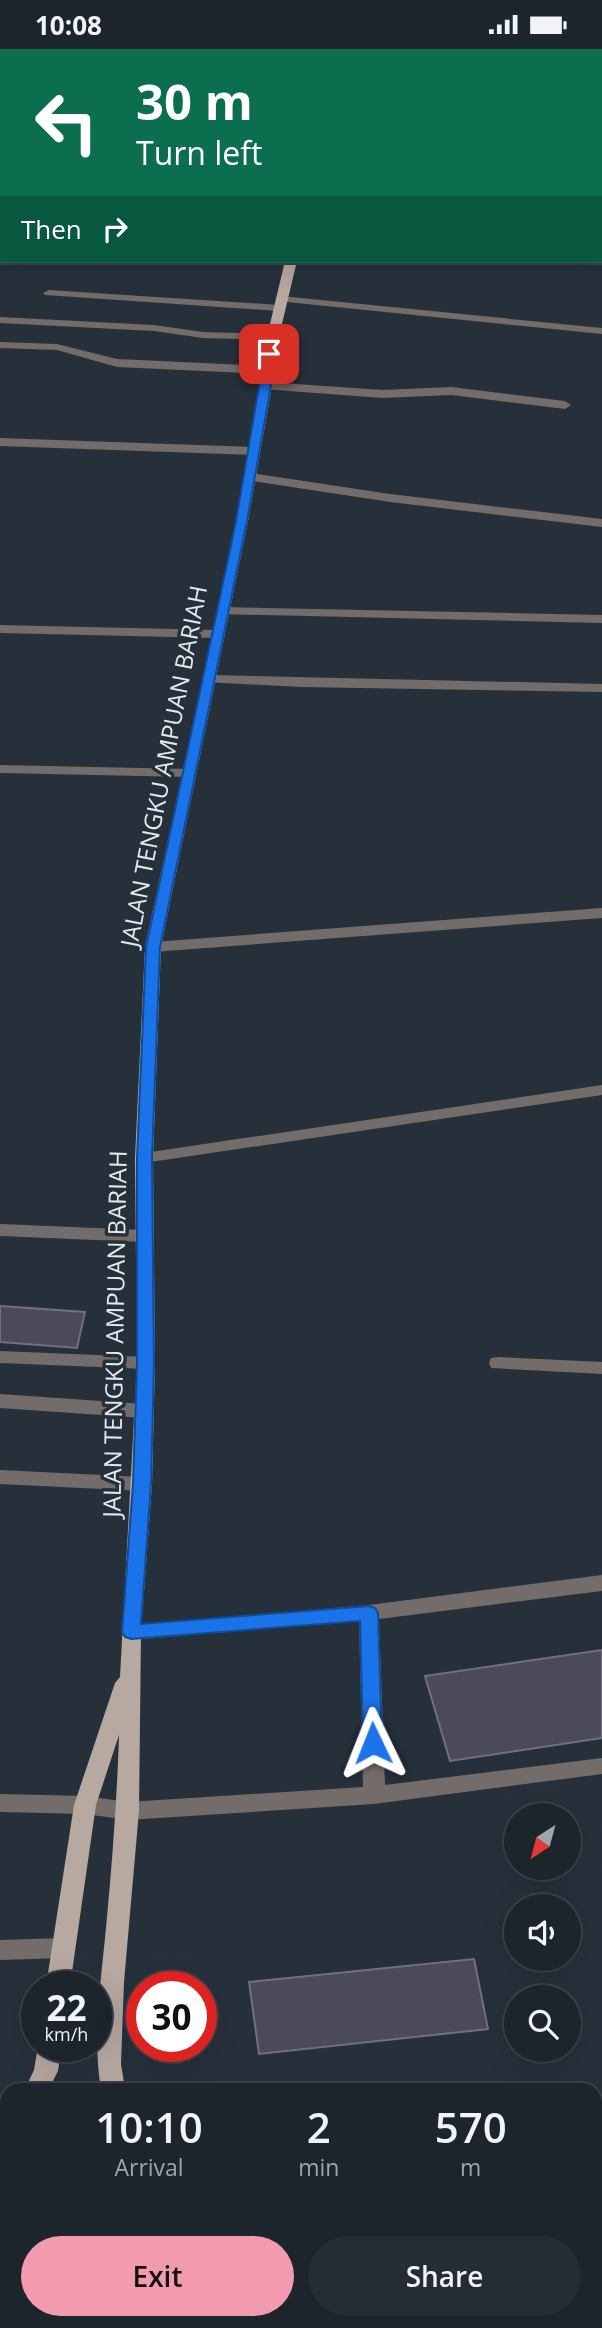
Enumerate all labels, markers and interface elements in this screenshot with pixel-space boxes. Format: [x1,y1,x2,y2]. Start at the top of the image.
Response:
text: 10:08 [35,7,102,43]
text: 30 m [136,68,253,134]
icon: left [21,77,112,168]
text: Turn left [136,131,262,174]
icon: right [96,210,134,248]
text: Then [21,211,82,247]
pin [239,324,299,384]
icon: arrive [250,335,288,373]
street label: JALAN TENGKU AMPUAN BARIAH [111,583,214,951]
street label: JALAN TENGKU AMPUAN BARIAH [94,1150,134,1520]
position arrow [336,1706,410,1780]
north arrow [504,1803,581,1879]
map controls [504,1803,581,2062]
button: sound [504,1894,581,1971]
speed limit sign: 30 [126,1971,217,2062]
text: 22 [46,1984,87,2031]
button: search [504,1985,581,2062]
text: km/h [45,2022,88,2046]
text: 10:10 [95,2098,203,2155]
text: 2 [307,2098,331,2155]
text: 570 [435,2098,507,2155]
text: Arrival [114,2151,184,2183]
text: min [298,2151,339,2183]
text: m [460,2151,481,2183]
button: Exit [21,2236,294,2316]
button: Share [308,2236,581,2316]

